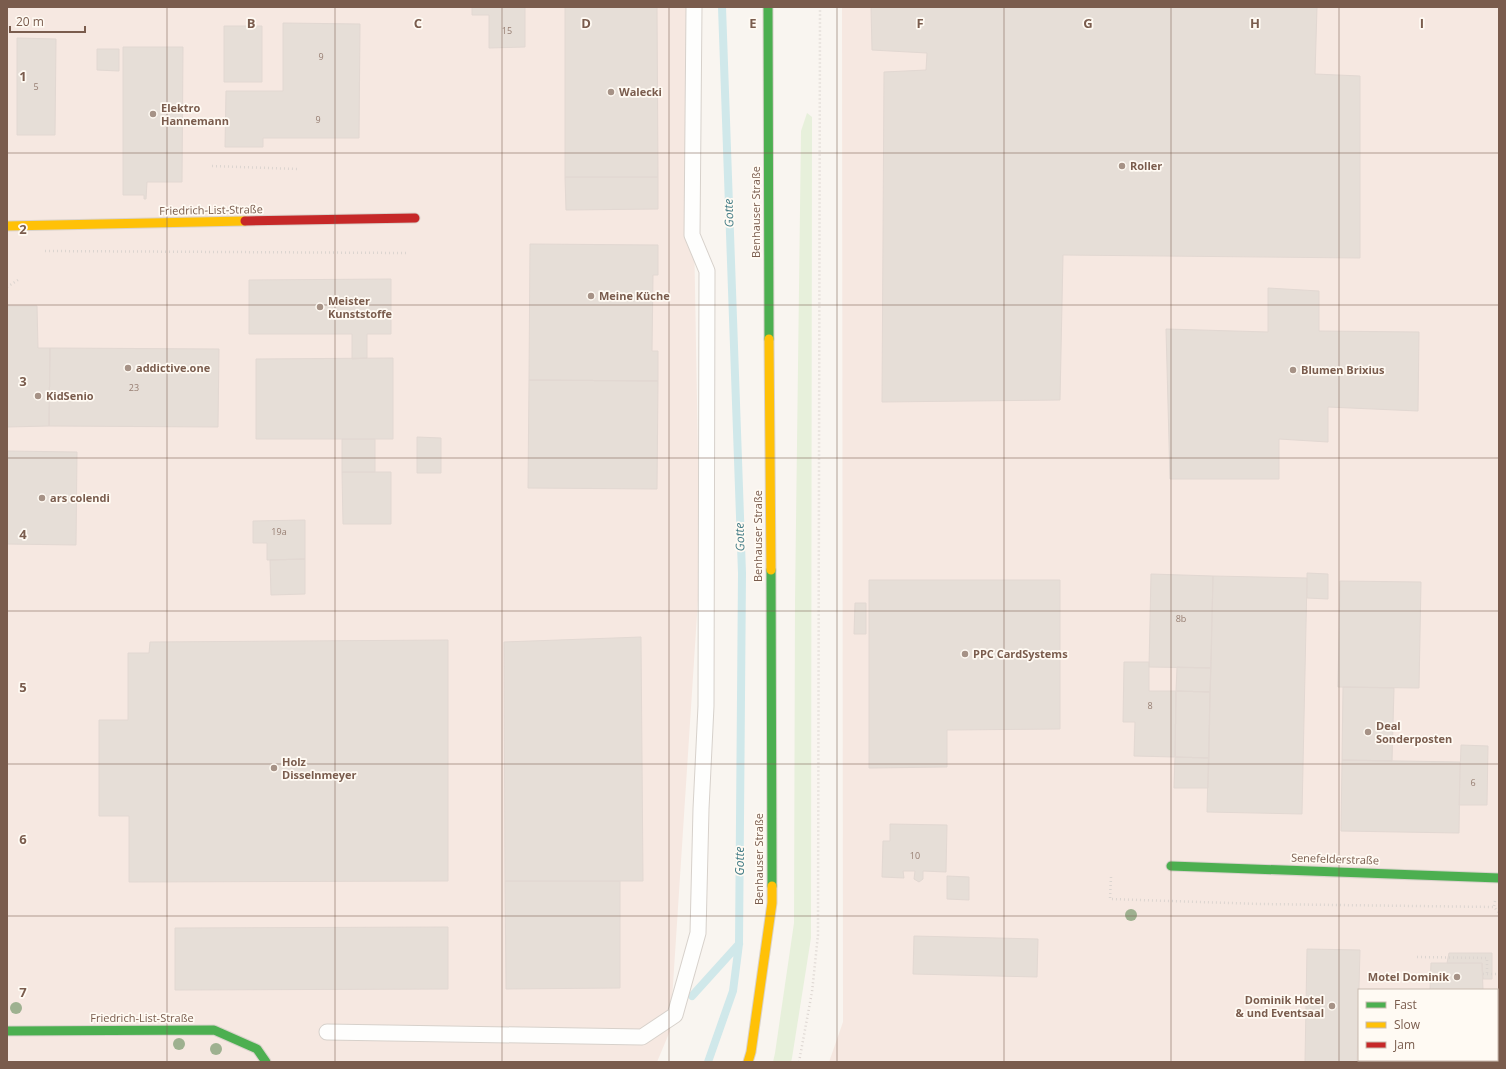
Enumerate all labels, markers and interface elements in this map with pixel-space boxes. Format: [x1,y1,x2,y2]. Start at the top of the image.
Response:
scale bar [10,8,85,34]
text: 20 m [16,13,44,30]
text: B [247,14,256,32]
text: C [414,14,422,32]
text: D [581,14,591,32]
text: E [749,14,757,32]
text: F [916,14,924,32]
text: G [1083,14,1093,32]
text: H [1250,14,1260,32]
text: I [1420,14,1424,32]
house number: 15 [502,24,512,37]
house number: 9 [318,50,324,63]
text: 1 [19,67,27,85]
house number: 5 [33,80,39,93]
place label: Walecki [619,84,662,99]
marker: Walecki [606,87,616,97]
place label: Elektro Hannemann [161,100,229,128]
marker: Elektro Hannemann [148,109,158,119]
house number: 9 [315,113,321,126]
place label: Roller [1130,158,1162,173]
marker: Roller [1117,161,1127,171]
street label: Benhauser Straße [748,166,763,258]
water label: Gotte [720,198,737,228]
street label: Friedrich-List-Straße [159,201,263,218]
text: 2 [19,220,27,238]
place label: Meine Küche [599,288,670,303]
marker: Meine Küche [586,291,596,301]
place label: Meister Kunststoffe [328,293,393,321]
marker: Meister Kunststoffe [315,302,325,312]
place label: addictive.one [136,360,211,375]
place label: Blumen Brixius [1301,362,1385,377]
marker: addictive.one [123,363,133,373]
marker: Blumen Brixius [1288,365,1298,375]
text: 3 [19,372,27,390]
house number: 23 [129,381,139,394]
place label: KidSenio [46,388,94,403]
marker: KidSenio [33,391,43,401]
place label: ars colendi [50,490,110,505]
street label: Benhauser Straße [750,490,765,582]
marker: ars colendi [37,493,47,503]
water label: Gotte [731,522,748,552]
text: 4 [19,525,27,543]
house number: 19a [271,525,287,538]
house number: 8b [1176,612,1186,625]
place label: PPC CardSystems [973,646,1068,661]
marker: PPC CardSystems [960,649,970,659]
text: 5 [19,678,27,696]
house number: 8 [1147,699,1153,712]
place label: Deal Sonderposten [1376,718,1452,746]
marker: Deal Sonderposten [1363,727,1373,737]
place label: Holz Disselnmeyer [282,754,357,782]
marker: Holz Disselnmeyer [269,763,279,773]
house number: 6 [1470,776,1476,789]
street label: Benhauser Straße [751,813,766,905]
text: 6 [19,830,27,848]
water label: Gotte [731,847,748,875]
house number: 10 [910,849,920,862]
street label: Senefelderstraße [1291,849,1379,868]
place label: Motel Dominik [1368,969,1449,984]
marker: Motel Dominik [1452,972,1462,982]
text: 7 [19,983,27,1001]
legend [1358,989,1498,1061]
place label: Dominik Hotel & und Eventsaal [1236,992,1324,1020]
text: Fast [1394,996,1417,1013]
marker: Dominik Hotel & und Eventsaal [1327,1001,1337,1011]
street label: Friedrich-List-Straße [90,1010,194,1025]
text: Slow [1394,1016,1421,1033]
text: Jam [1393,1036,1415,1053]

